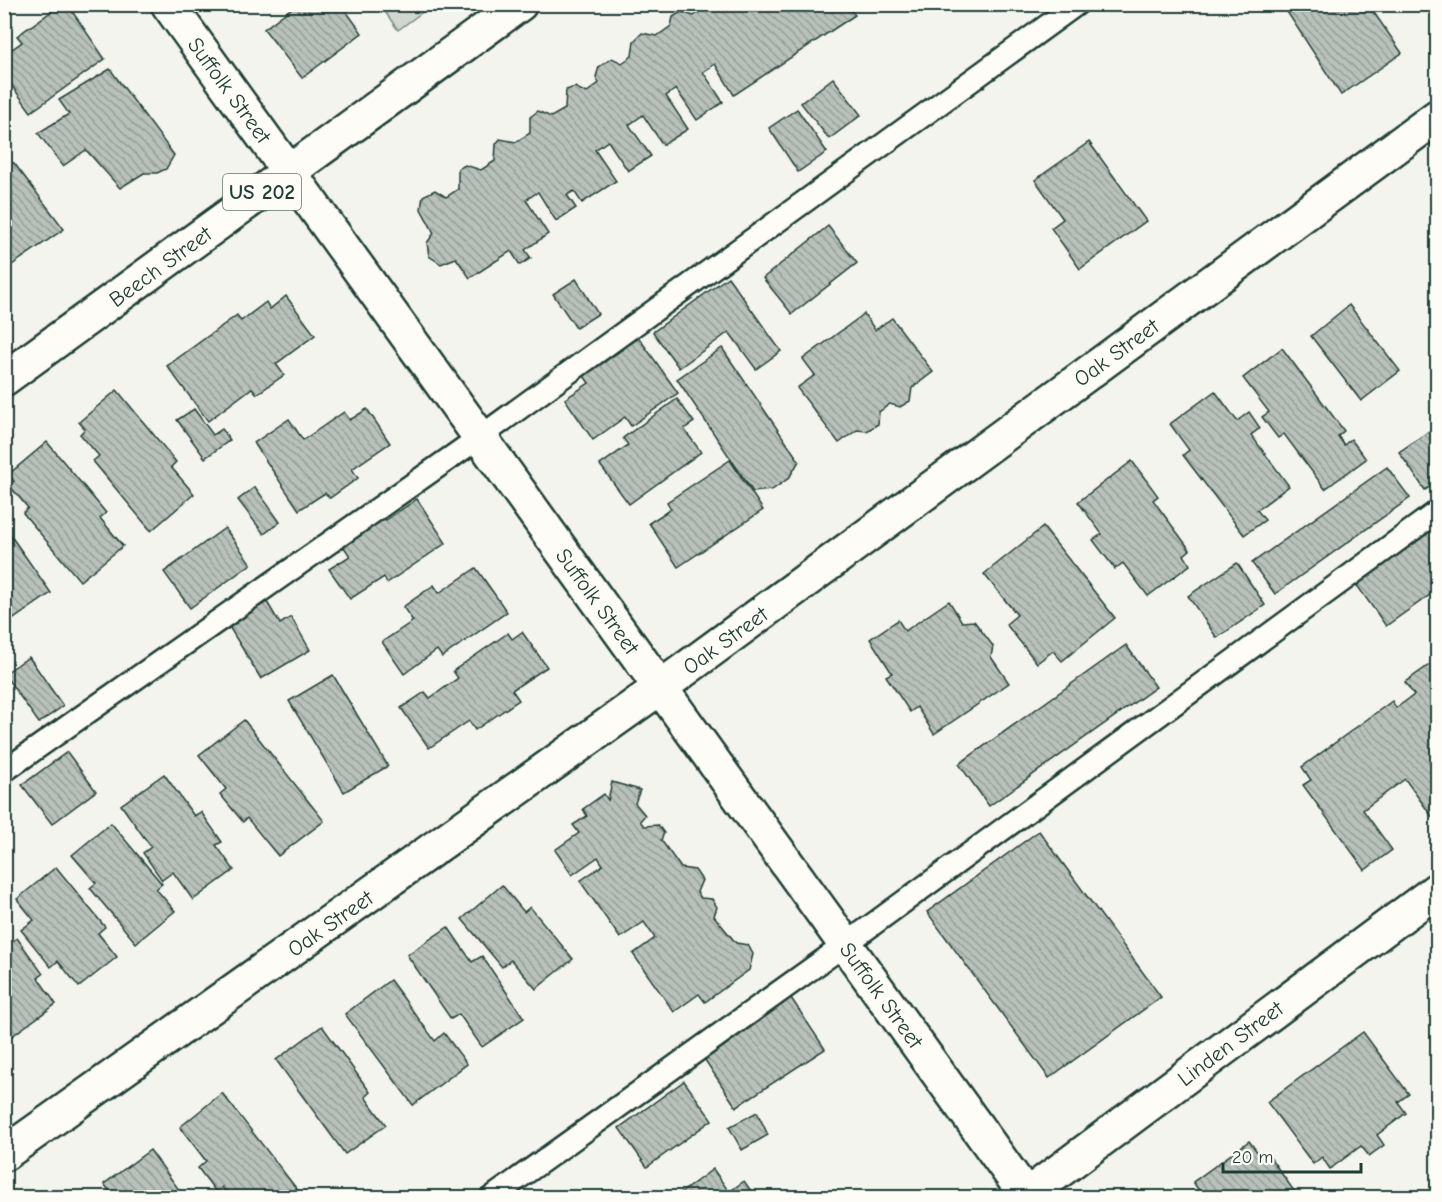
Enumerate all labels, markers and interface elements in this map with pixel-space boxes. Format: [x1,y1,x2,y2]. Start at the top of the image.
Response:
street label: Suffolk Street [182,32,277,149]
road number: US 202 [223,174,301,210]
street label: Beech Street [104,220,218,313]
street label: Oak Street [1069,313,1165,392]
street label: Suffolk Street [550,543,645,660]
street label: Oak Street [678,601,774,680]
street label: Oak Street [283,884,379,963]
street label: Suffolk Street [834,937,929,1054]
street label: Linden Street [1173,995,1289,1092]
scale bar [1223,1136,1361,1174]
text: 20 m [1232,1147,1273,1168]

